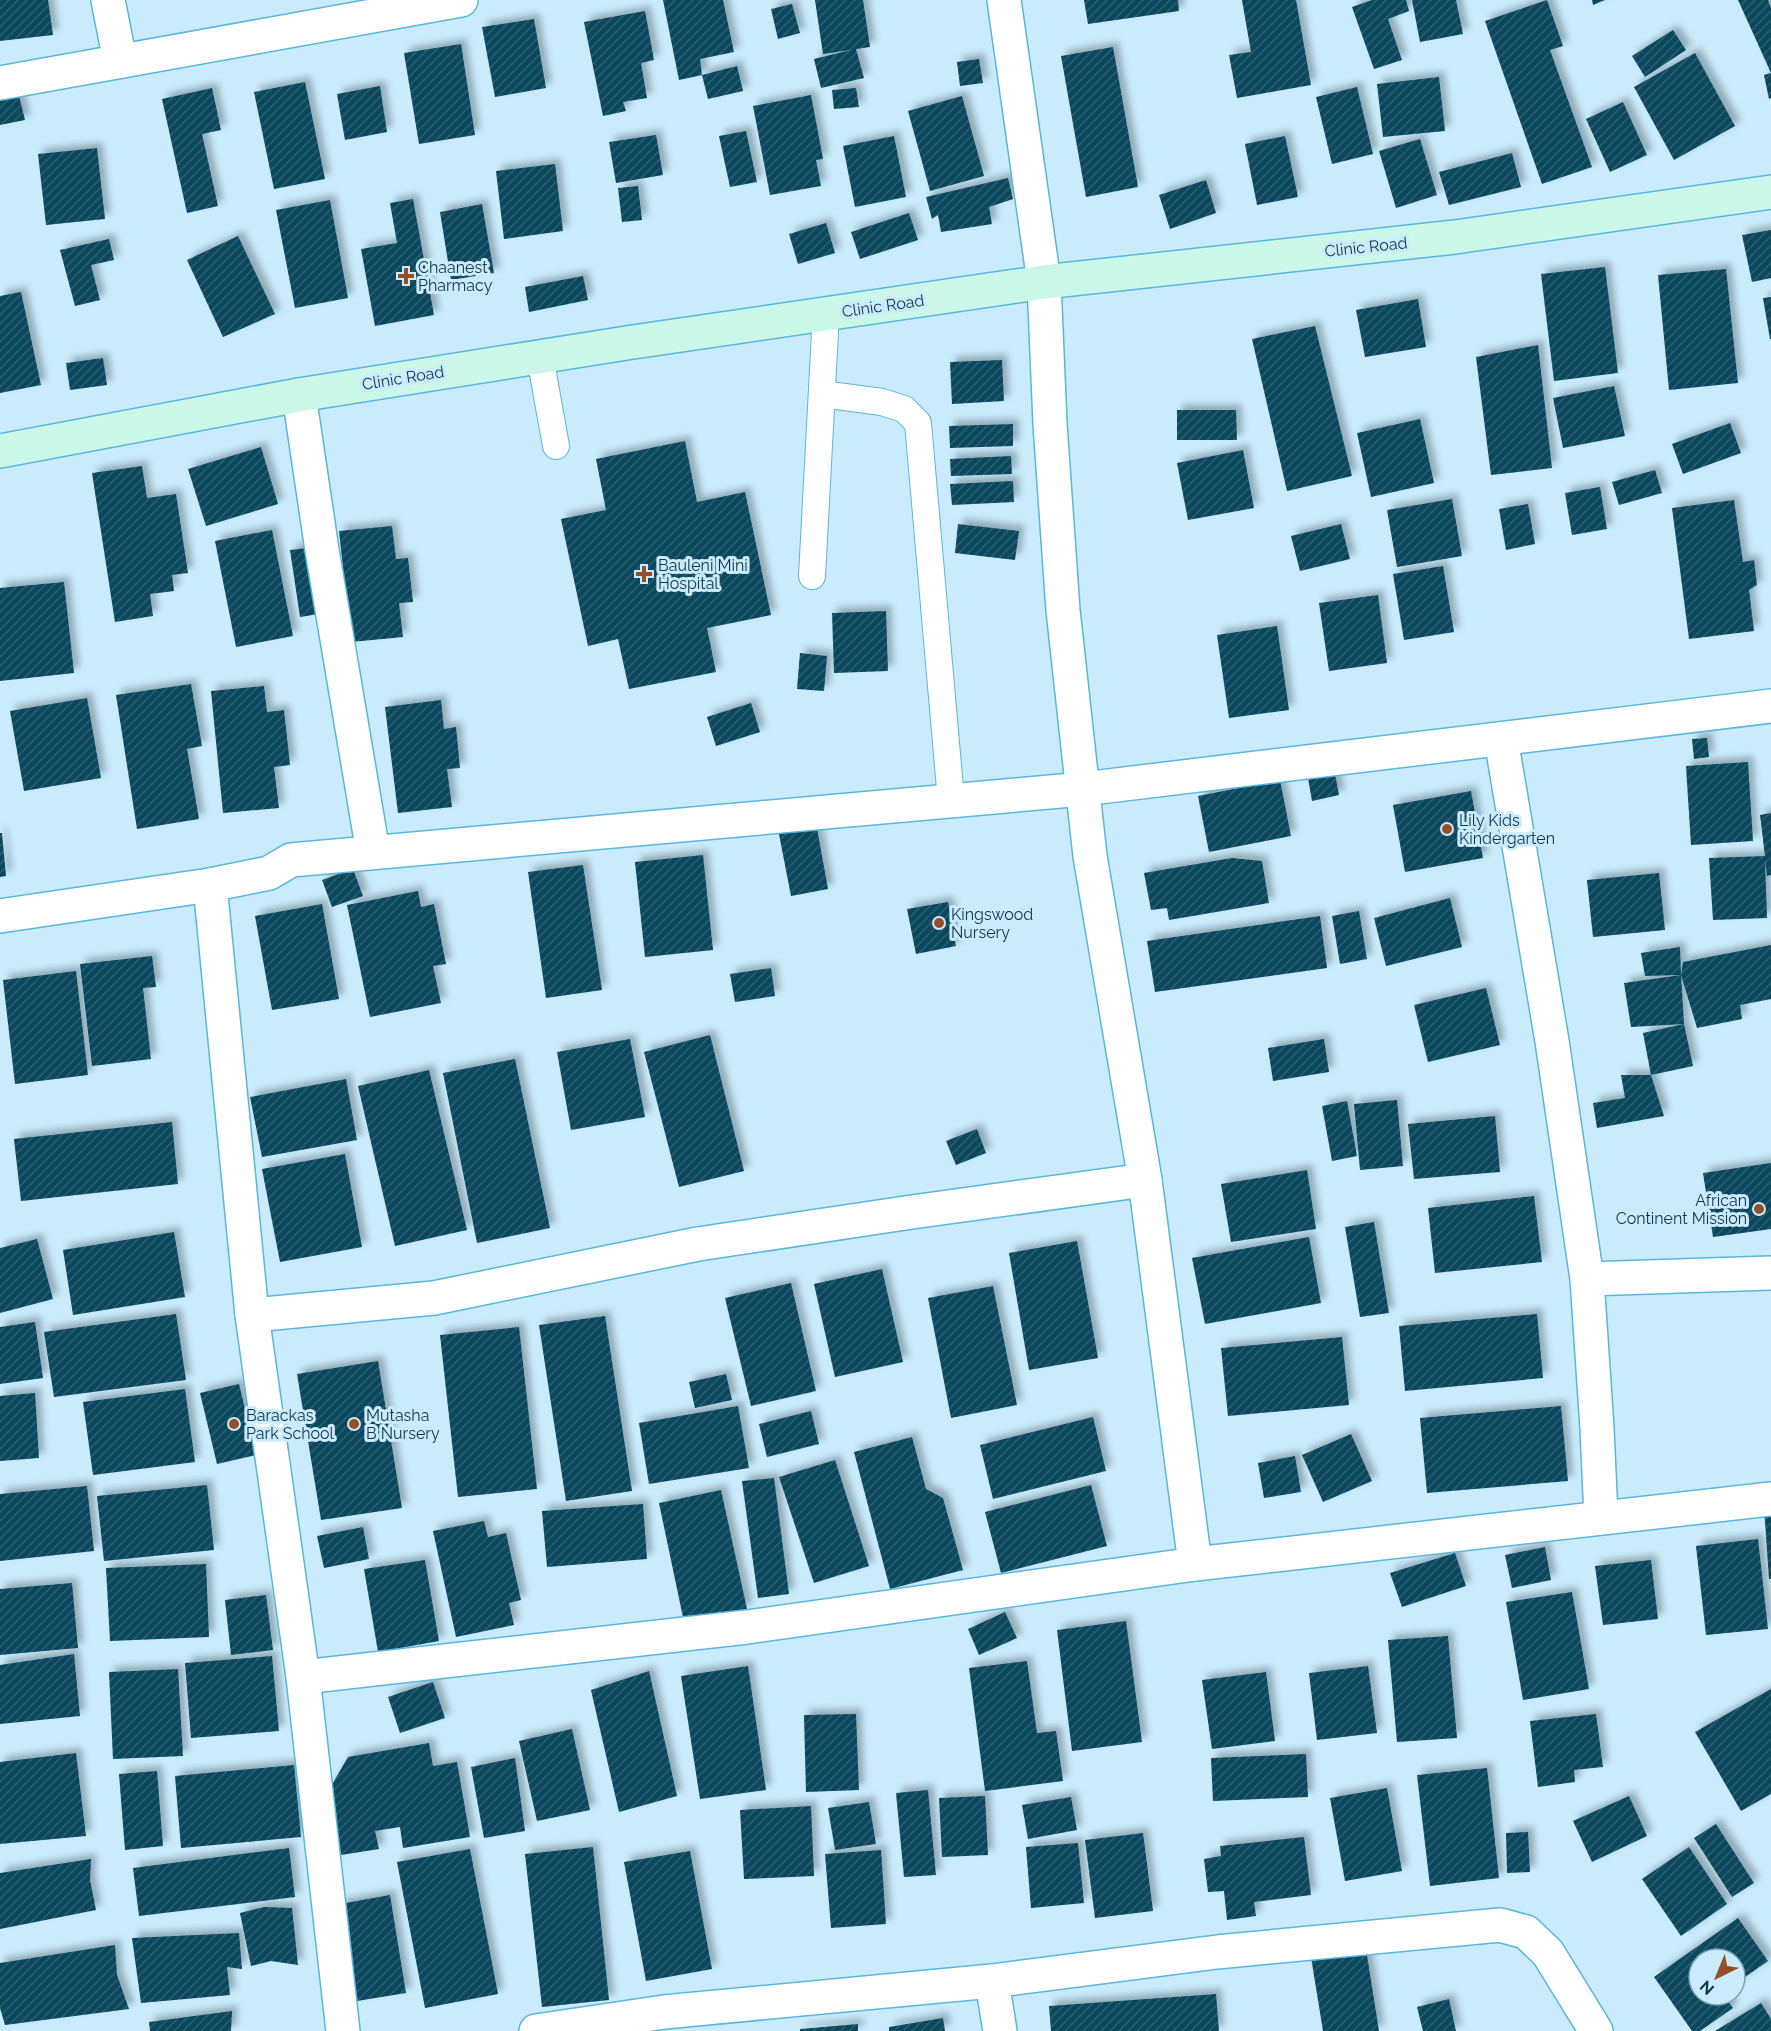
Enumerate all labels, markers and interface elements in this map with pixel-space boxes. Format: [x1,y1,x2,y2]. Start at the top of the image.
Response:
street label: Clinic Road [1324,233,1408,261]
place label: Chaanest Pharmacy [418,258,493,295]
marker: Chaanest Pharmacy [399,269,413,283]
street label: Clinic Road [841,291,925,321]
street label: Clinic Road [361,362,445,394]
place label: Bauleni Mini Hospital [658,556,748,593]
marker: Bauleni Mini Hospital [635,565,653,583]
place label: Lily Kids Kindergarten [1459,811,1555,848]
marker: Lily Kids Kindergarten [1440,822,1454,836]
place label: Kingswood Nursery [951,905,1033,942]
marker: Kingswood Nursery [932,916,946,930]
place label: African Continent Mission [1616,1191,1747,1228]
marker: African Continent Mission [1752,1202,1766,1216]
place label: Barackas Park School [246,1406,335,1443]
place label: Mutasha B Nursery [366,1406,440,1443]
marker: Barackas Park School [227,1417,241,1431]
marker: Mutasha B Nursery [347,1417,361,1431]
north arrow [1687,1947,1747,2007]
text: N [1696,1976,1718,1999]

